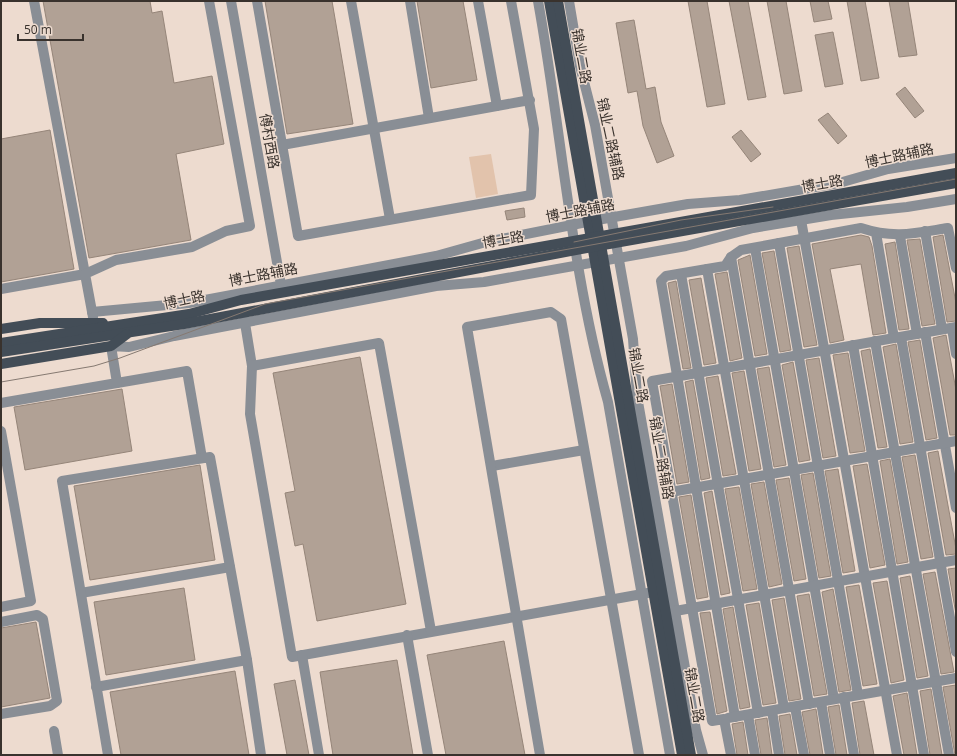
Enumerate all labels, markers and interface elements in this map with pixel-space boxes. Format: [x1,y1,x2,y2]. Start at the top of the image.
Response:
scale bar [18,16,83,42]
text: 50 m [24,21,52,38]
street label: 锦业二路 [568,27,596,85]
street label: 锦业二路辅路 [593,96,629,182]
street label: 傅村西路 [256,112,284,170]
street label: 博士路辅路 [863,138,935,172]
street label: 博士路 [800,170,844,196]
street label: 博士路辅路 [544,194,616,226]
street label: 博士路 [481,226,525,252]
street label: 博士路辅路 [227,258,299,290]
street label: 博士路 [161,285,207,313]
street label: 锦业二路 [625,346,653,404]
street label: 锦业二路辅路 [645,415,679,501]
street label: 锦业二路 [681,666,709,724]

